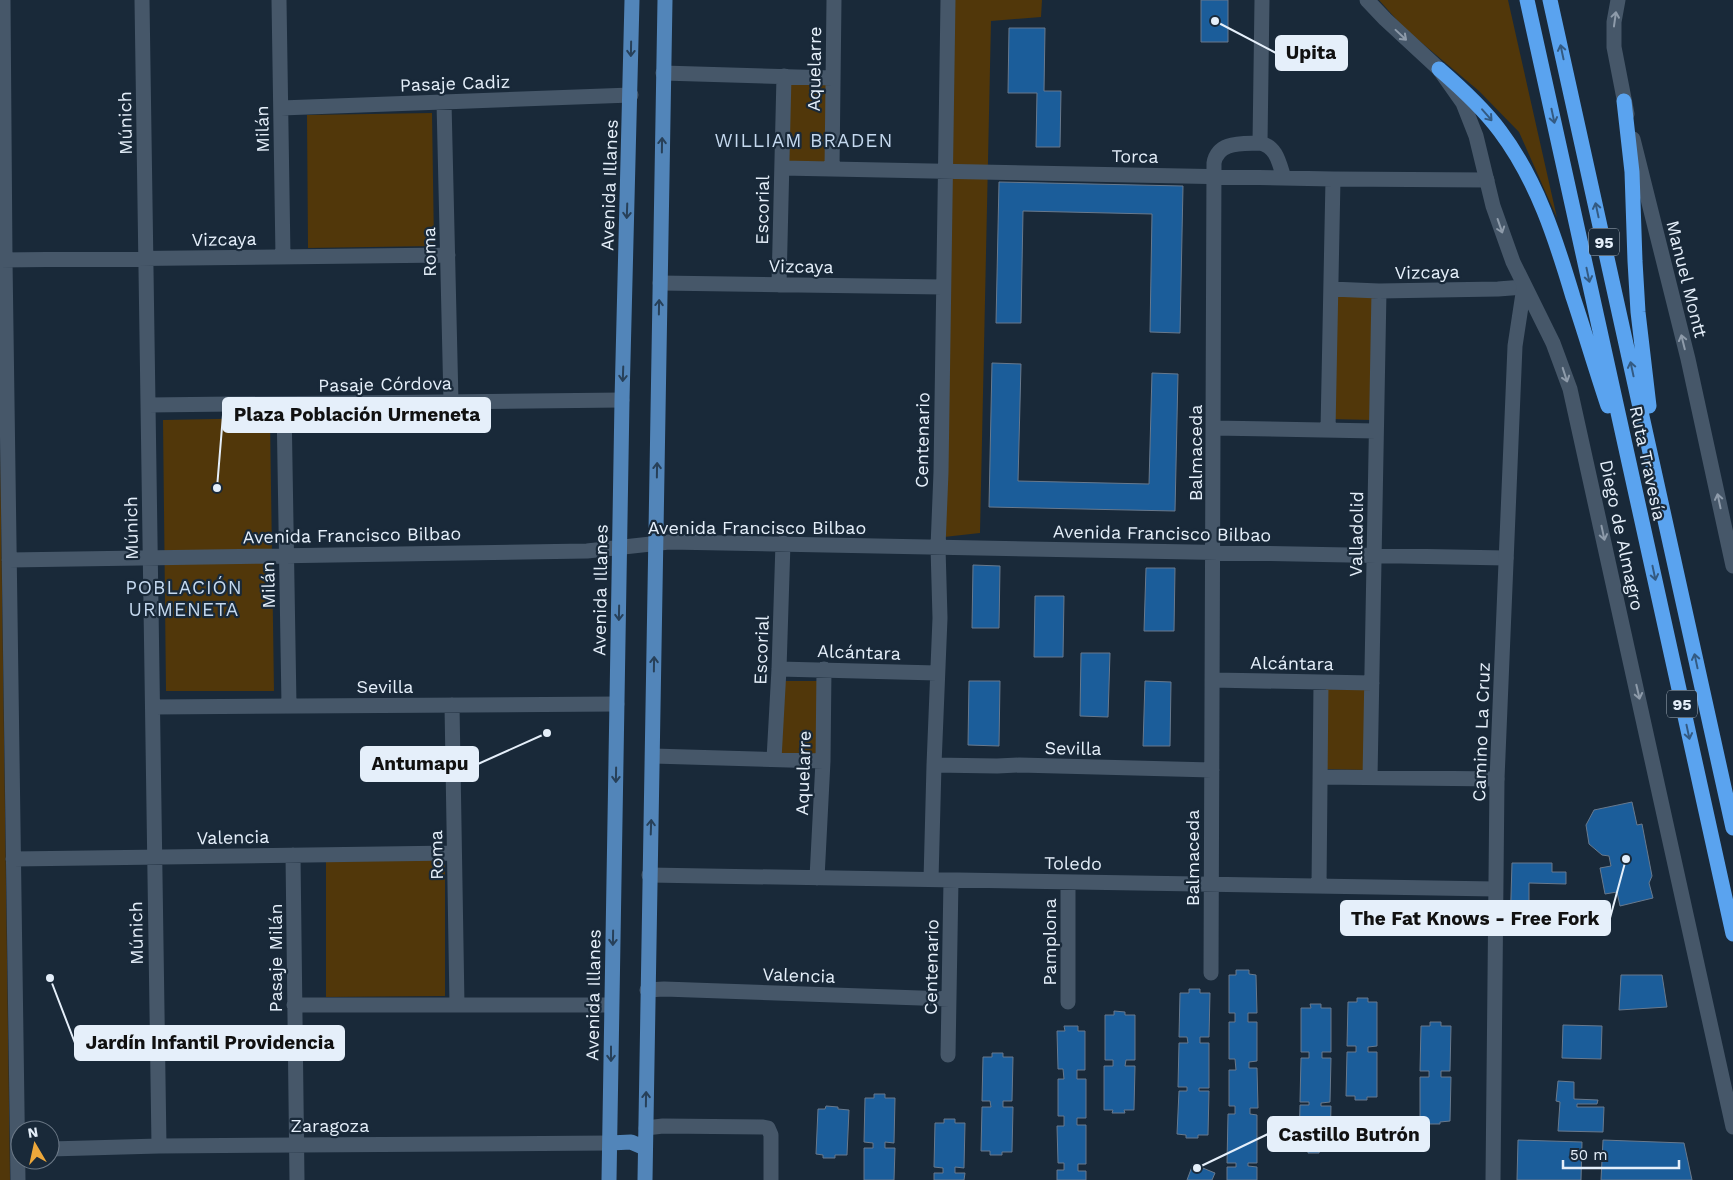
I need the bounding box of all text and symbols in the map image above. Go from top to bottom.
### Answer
one-way arrow [1610,11,1620,27]
street label: Aquelarre [803,26,825,112]
one-way arrow [1395,29,1408,41]
callout: Upita [1276,36,1347,70]
one-way arrow [626,40,636,56]
text: Upita [1286,41,1336,64]
one-way arrow [1557,44,1566,60]
street label: Pasaje Cadiz [399,71,511,95]
street label: Múnich [114,91,136,155]
street label: Milán [251,105,273,153]
one-way arrow [1549,107,1558,123]
one-way arrow [1481,108,1493,121]
street label: Avenida Illanes [596,119,622,251]
district label: WILLIAM BRADEN [715,129,893,152]
one-way arrow [657,137,667,153]
street label: Torca [1111,145,1159,167]
street label: Escorial [751,174,773,245]
one-way arrow [623,203,632,219]
one-way arrow [1592,203,1601,219]
one-way arrow [1496,218,1505,234]
street label: Manuel Montt [1662,218,1712,340]
street label: Roma [418,227,440,277]
street label: Vizcaya [191,228,257,250]
road number: 95 [1589,228,1619,256]
street label: Vizcaya [768,255,834,277]
street label: Vizcaya [1394,261,1460,283]
one-way arrow [1584,266,1593,282]
one-way arrow [655,299,664,315]
one-way arrow [1678,335,1688,351]
one-way arrow [1627,361,1636,377]
one-way arrow [618,365,627,381]
one-way arrow [1561,367,1571,383]
street label: Pasaje Córdova [318,372,452,396]
street label: Centenario [911,392,933,488]
callout: Plaza Población Urmeneta [223,398,490,432]
text: Plaza Población Urmeneta [234,403,480,426]
street label: Ruta Travesía [1626,404,1670,522]
street label: Balmaceda [1185,405,1206,501]
street label: Diego de Almagro [1596,458,1648,612]
one-way arrow [652,462,662,478]
street label: Valladolid [1345,491,1367,577]
one-way arrow [1714,494,1723,510]
street label: Múnich [120,496,142,560]
street label: Avenida Francisco Bilbao [648,517,866,538]
street label: Avenida Francisco Bilbao [1053,521,1271,545]
street label: Avenida Francisco Bilbao [243,523,461,547]
street label: Avenida Illanes [588,524,612,656]
one-way arrow [1599,524,1608,540]
street label: Milán [257,561,279,609]
one-way arrow [1649,564,1659,580]
district label: POBLACIÓN URMENETA [125,576,243,621]
one-way arrow [614,604,624,621]
street label: Escorial [749,614,773,685]
street label: Alcántara [817,640,901,664]
street label: Alcántara [1250,652,1334,674]
one-way arrow [1691,653,1700,669]
one-way arrow [649,657,659,673]
street label: Camino La Cruz [1468,662,1494,802]
street label: Sevilla [356,676,414,697]
one-way arrow [1634,683,1643,699]
road number: 95 [1667,691,1697,718]
one-way arrow [1684,723,1694,739]
street label: Aquelarre [791,730,815,816]
street label: Sevilla [1044,737,1102,759]
callout: Antumapu [361,747,478,781]
text: Antumapu [371,752,469,775]
one-way arrow [611,767,621,783]
street label: Balmaceda [1182,810,1203,906]
one-way arrow [646,819,656,835]
street label: Valencia [196,826,270,848]
street label: Roma [425,830,447,880]
street label: Toledo [1044,852,1102,874]
street label: Pamplona [1039,898,1060,986]
street label: Múnich [125,901,147,965]
callout: The Fat Knows - Free Fork [1341,901,1610,935]
street label: Pasaje Milán [265,903,286,1013]
text: The Fat Knows - Free Fork [1351,907,1599,930]
street label: Centenario [920,919,942,1015]
street label: Avenida Illanes [581,929,605,1061]
one-way arrow [608,930,617,946]
street label: Valencia [762,963,836,987]
callout: Jardín Infantil Providencia [75,1026,344,1060]
text: Jardín Infantil Providencia [86,1031,334,1054]
one-way arrow [606,1046,616,1062]
one-way arrow [641,1091,651,1108]
street label: Zaragoza [291,1115,369,1136]
callout: Castillo Butrón [1268,1117,1429,1151]
north arrow [10,1120,60,1170]
text: N [27,1123,39,1141]
text: Castillo Butrón [1278,1123,1420,1146]
scale bar [1563,1138,1679,1170]
text: 50 m [1570,1146,1607,1164]

